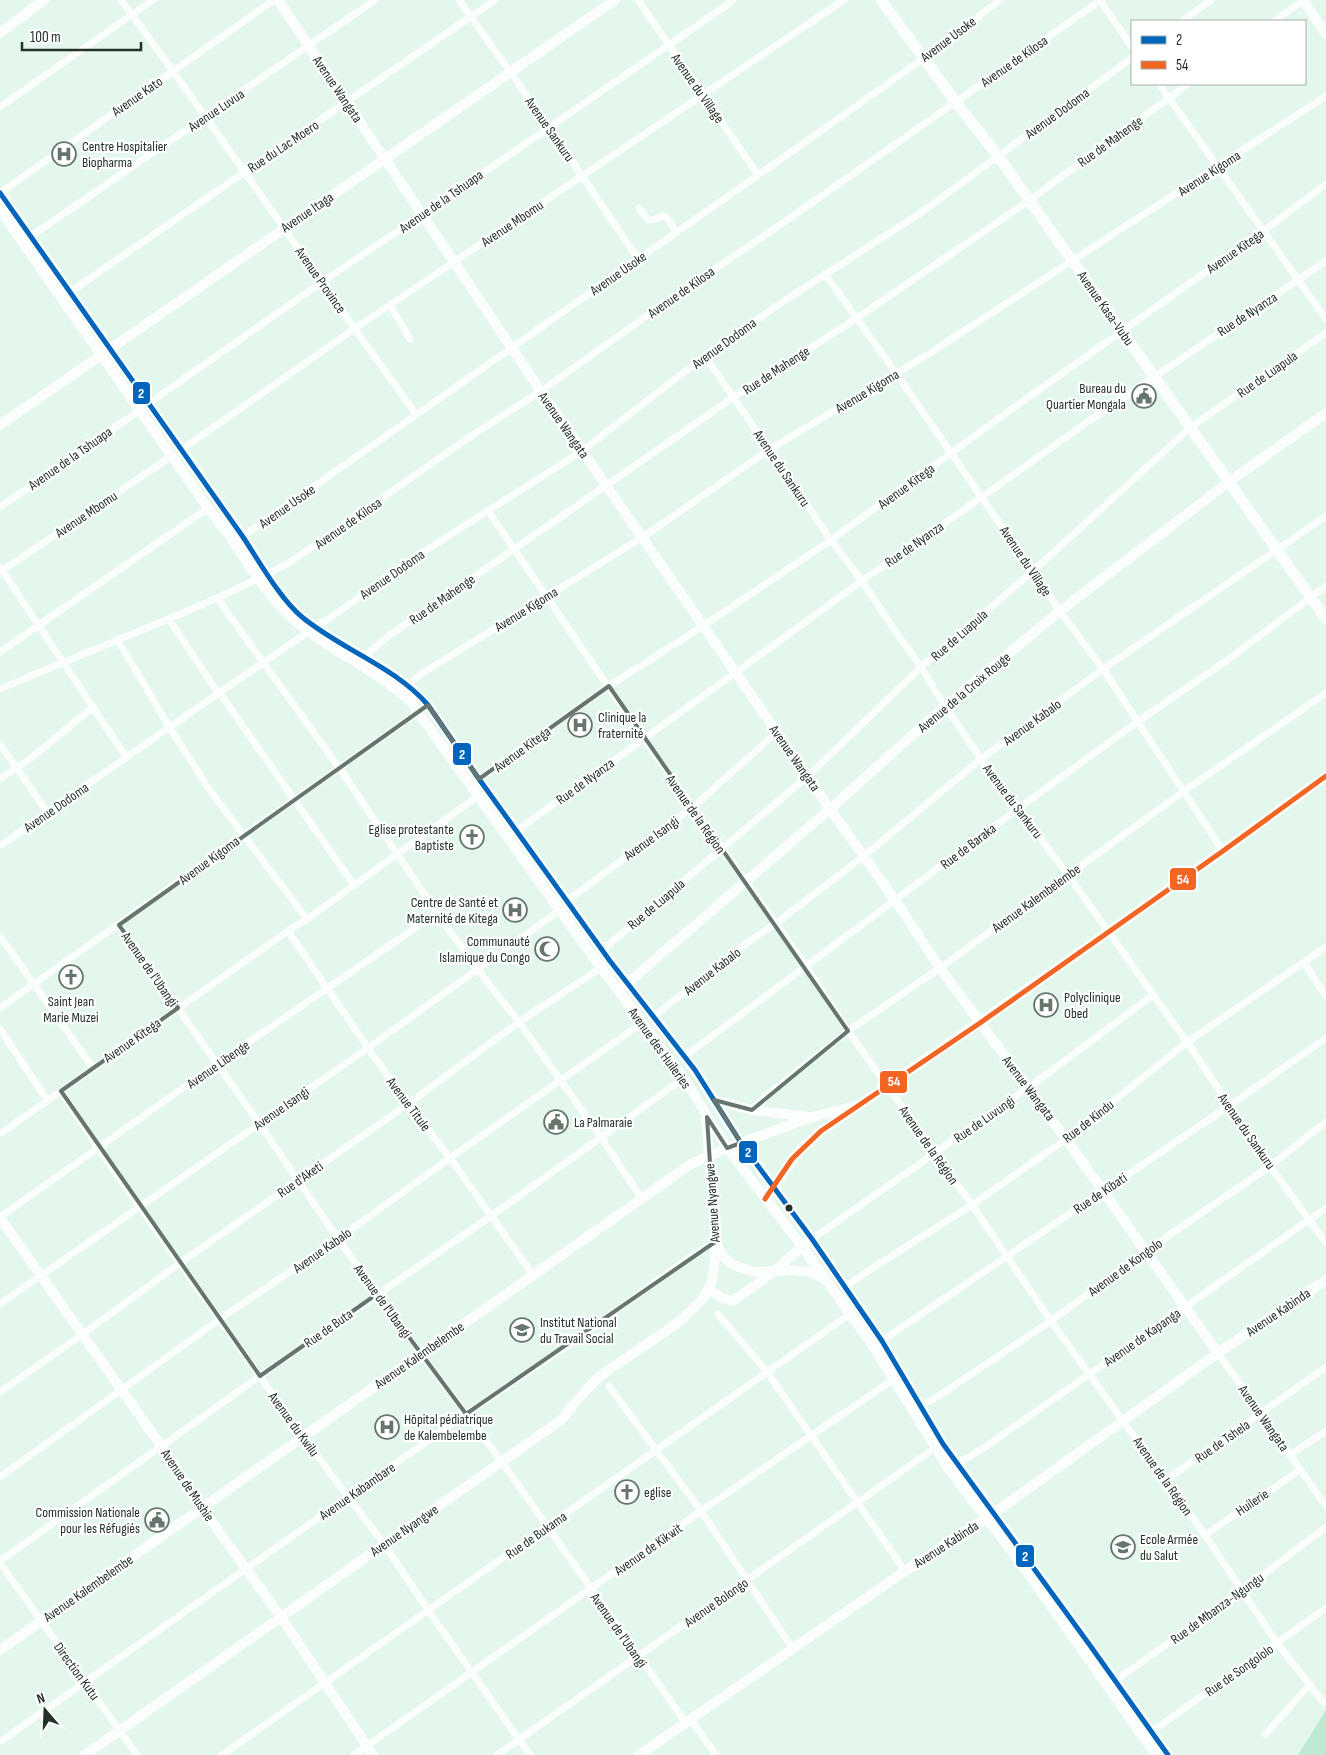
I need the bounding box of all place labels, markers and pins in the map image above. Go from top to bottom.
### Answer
place label: Centre Hospitalier Biopharma [82,138,167,171]
hospital icon: Centre Hospitalier Biopharma [51,141,77,167]
place label: Bureau du Quartier Mongala [1046,380,1126,413]
public building icon: Bureau du Quartier Mongala [1131,383,1157,409]
place label: Clinique la fraternité [598,709,646,742]
hospital icon: Clinique la fraternité [567,712,593,738]
place label: Eglise protestante Baptiste [369,821,454,854]
church icon: Eglise protestante Baptiste [459,824,485,850]
place label: Centre de Santé et Maternité de Kitega [407,894,498,927]
hospital icon: Centre de Santé et Maternité de Kitega [502,897,528,923]
place label: Communauté Islamique du Congo [439,933,530,966]
mosque icon: Communauté Islamique du Congo [534,936,560,962]
church icon: Saint Jean Marie Muzei [58,964,84,990]
place label: Polyclinique Obed [1064,989,1121,1022]
hospital icon: Polyclinique Obed [1033,992,1059,1018]
place label: Saint Jean Marie Muzei [43,993,99,1026]
public building icon: La Palmaraie [543,1109,569,1135]
place label: La Palmaraie [574,1114,632,1131]
unlabelled marker [784,1203,794,1213]
place label: Institut National du Travail Social [540,1314,617,1347]
school or university icon: Institut National du Travail Social [509,1317,535,1343]
place label: Hôpital pédiatrique de Kalembelembe [404,1411,493,1444]
hospital icon: Hôpital pédiatrique de Kalembelembe [374,1414,400,1440]
church icon: eglise [614,1479,640,1505]
place label: eglise [644,1484,671,1501]
place label: Commission Nationale pour les Réfugiés [36,1504,140,1537]
public building icon: Commission Nationale pour les Réfugiés [144,1507,170,1533]
place label: Ecole Armée du Salut [1140,1531,1198,1564]
school or university icon: Ecole Armée du Salut [1110,1534,1136,1560]

